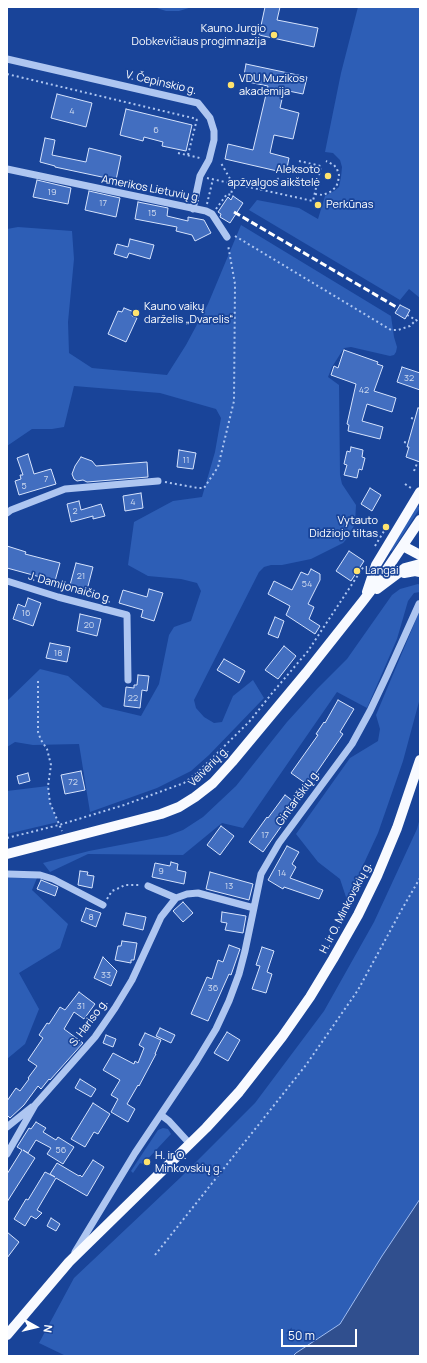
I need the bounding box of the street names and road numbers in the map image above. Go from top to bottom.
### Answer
street label: V. Čepinskio g. [124,68,198,98]
street label: Amerikos Lietuvių g. [100,173,202,205]
street label: J. Damijonaičio g. [27,570,113,606]
street label: Veiverių g. [186,744,232,790]
street label: Gintariškių g. [273,768,323,828]
street label: H. ir O. Minkovskių g. [317,860,375,956]
street label: S. Hariso g. [67,997,111,1049]

